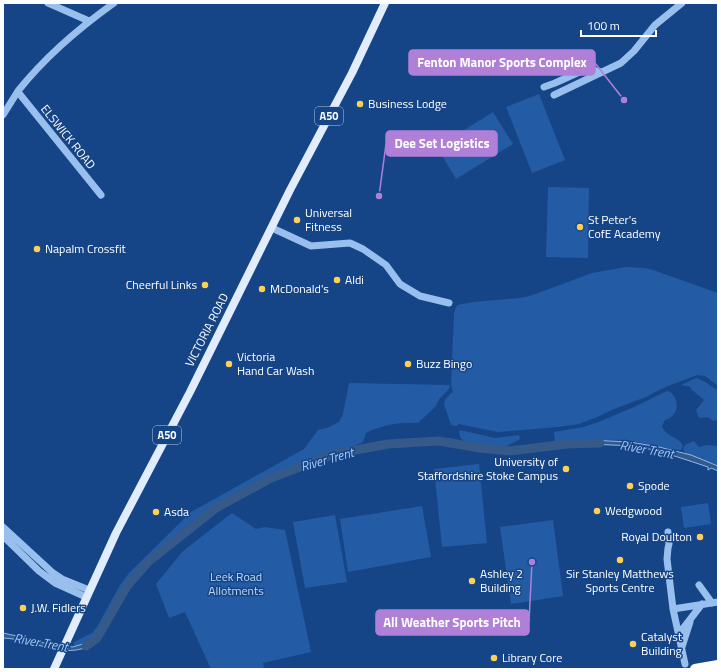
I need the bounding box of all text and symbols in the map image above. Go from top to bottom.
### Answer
scale bar [581,12,656,38]
text: 100 m [587,16,620,35]
callout: Fenton Manor Sports Complex [409,50,595,75]
text: Fenton Manor Sports Complex [417,52,587,72]
place label: Business Lodge [368,94,447,113]
marker: Business Lodge [355,99,365,109]
street label: ELSWICK ROAD [36,100,101,173]
road number: A50 [315,107,343,125]
callout: Dee Set Logistics [386,131,497,156]
text: Dee Set Logistics [394,133,490,153]
place label: Universal Fitness [305,203,352,236]
place label: St Peter's CofE Academy [588,210,661,243]
marker: Universal Fitness [292,215,302,225]
marker: St Peter's CofE Academy [575,222,585,232]
place label: Napalm Crossfit [45,239,127,258]
marker: Napalm Crossfit [32,244,42,254]
place label: Aldi [345,270,364,289]
place label: Cheerful Links [126,275,197,294]
marker: Aldi [332,275,342,285]
place label: McDonald's [270,279,329,298]
marker: Cheerful Links [200,280,210,290]
marker: McDonald's [257,284,267,294]
street label: VICTORIA ROAD [180,289,233,370]
place label: Victoria Hand Car Wash [237,347,314,380]
place label: Buzz Bingo [416,354,472,373]
marker: Victoria Hand Car Wash [224,359,234,369]
marker: Buzz Bingo [403,359,413,369]
road number: A50 [153,426,181,444]
water label: River Trent [618,434,677,464]
water label: River Trent [298,441,358,476]
place label: University of Staffordshire Stoke Campus [417,452,558,485]
marker: University of Staffordshire Stoke Campus [561,464,571,474]
place label: Spode [638,476,670,495]
marker: Spode [625,481,635,491]
place label: Wedgwood [605,501,662,520]
place label: Asda [164,502,189,521]
marker: Wedgwood [592,506,602,516]
marker: Asda [151,507,161,517]
place label: Royal Doulton [621,527,692,546]
marker: Royal Doulton [695,532,705,542]
marker: Sir Stanley Matthews Sports Centre [615,555,625,565]
place label: Ashley 2 Building [480,564,523,597]
place label: Sir Stanley Matthews Sports Centre [566,564,674,597]
park label: Leek Road Allotments [208,567,264,600]
marker: Ashley 2 Building [467,576,477,586]
place label: J.W. Fidlers [31,598,86,617]
marker: J.W. Fidlers [18,603,28,613]
callout: All Weather Sports Pitch [376,610,529,635]
text: All Weather Sports Pitch [383,612,521,632]
water label: River Trent [12,627,71,657]
place label: Catalyst Building [641,627,683,660]
marker: Catalyst Building [628,639,638,649]
place label: Library Core [502,648,562,667]
marker: Library Core [489,653,499,663]

